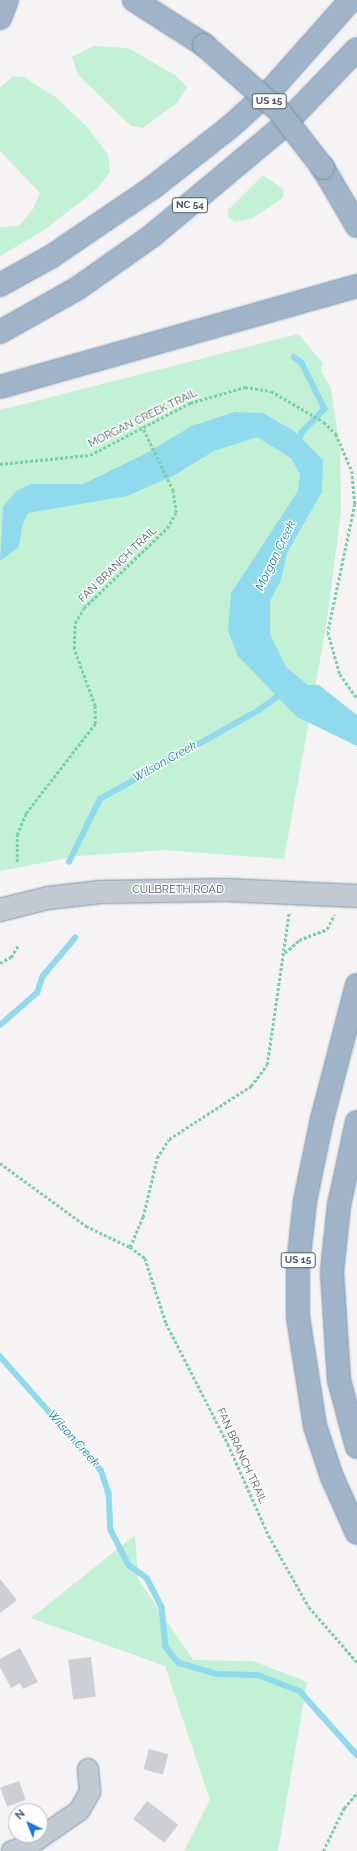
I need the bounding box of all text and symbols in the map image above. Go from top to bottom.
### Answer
road number: US 15 [251,93,287,109]
road number: NC 54 [171,197,209,213]
street label: MORGAN CREEK TRAIL [86,387,200,451]
water label: Morgan Creek [253,519,299,593]
street label: FAN BRANCH TRAIL [76,524,160,606]
water label: Wilson Creek [130,739,200,785]
street label: CULBRETH ROAD [132,883,224,897]
road number: US 15 [280,1252,316,1268]
street label: FAN BRANCH TRAIL [213,1406,269,1506]
water label: Wilson Creek [44,1408,102,1470]
north arrow [8,1803,48,1843]
text: N [13,1807,28,1822]

